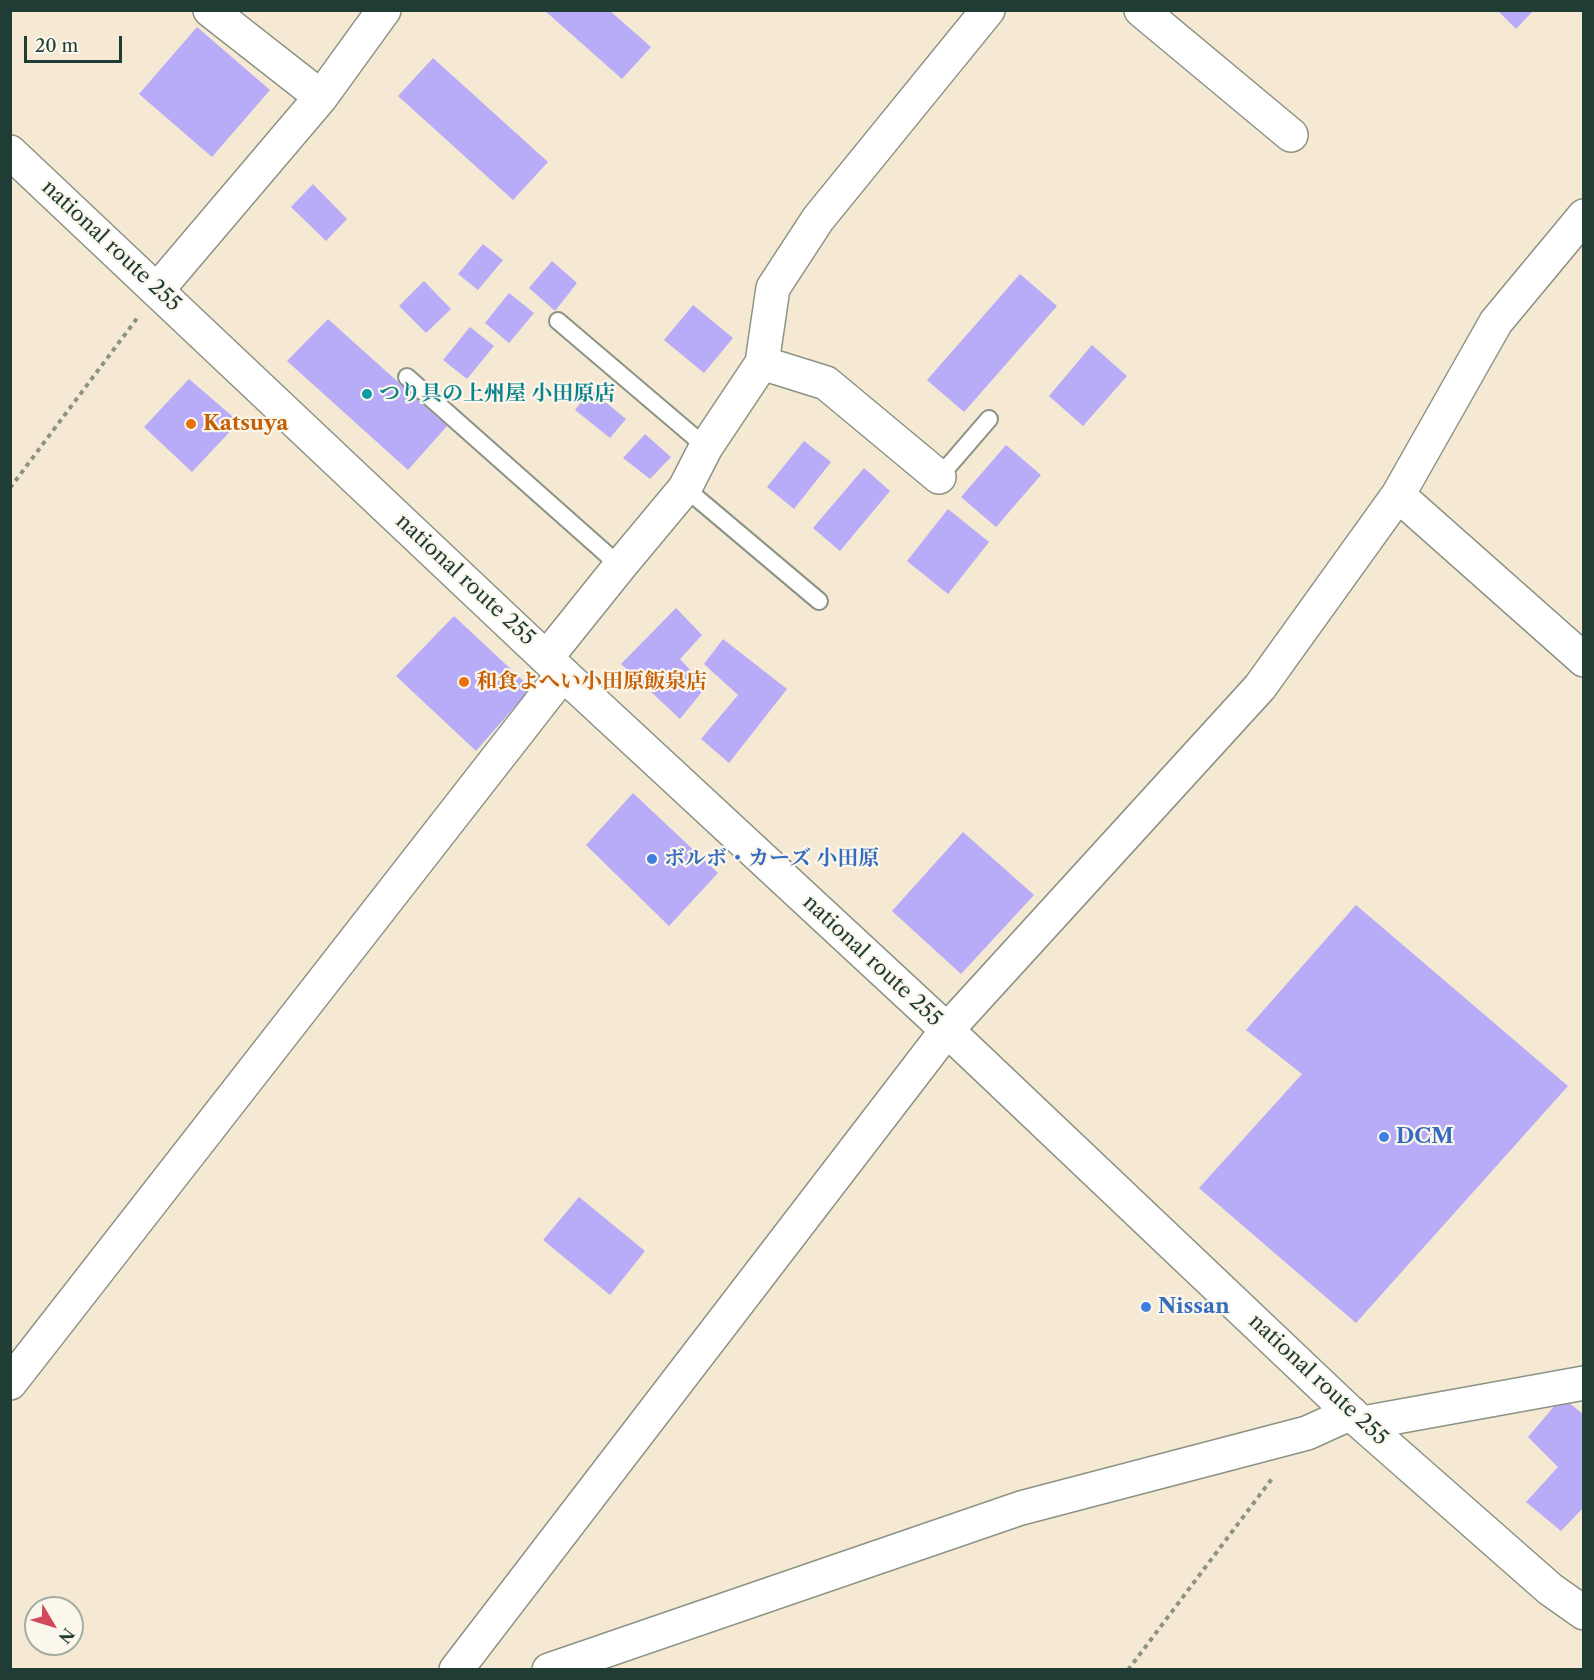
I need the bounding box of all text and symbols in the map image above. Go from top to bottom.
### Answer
scale bar [27,24,124,62]
text: 20 m [35,35,78,57]
street label: national route 255 [36,175,186,317]
place label: つり具の上州屋 小田原店 [379,381,615,407]
marker: つり具の上州屋 小田原店 [360,387,374,401]
place label: Katsuya [203,411,289,437]
marker: Katsuya [184,417,198,431]
street label: national route 255 [390,509,540,651]
place label: 和食よへい小田原飯泉店 [476,669,707,695]
marker: 和食よへい小田原飯泉店 [457,675,471,689]
place label: ボルボ・カーズ 小田原 [664,846,879,872]
marker: ボルボ・カーズ 小田原 [645,852,659,866]
street label: national route 255 [797,890,947,1032]
place label: DCM [1396,1124,1453,1150]
marker: DCM [1377,1130,1391,1144]
place label: Nissan [1158,1294,1230,1320]
marker: Nissan [1139,1300,1153,1314]
street label: national route 255 [1243,1309,1393,1451]
north arrow [24,1596,84,1656]
text: N [54,1624,79,1647]

